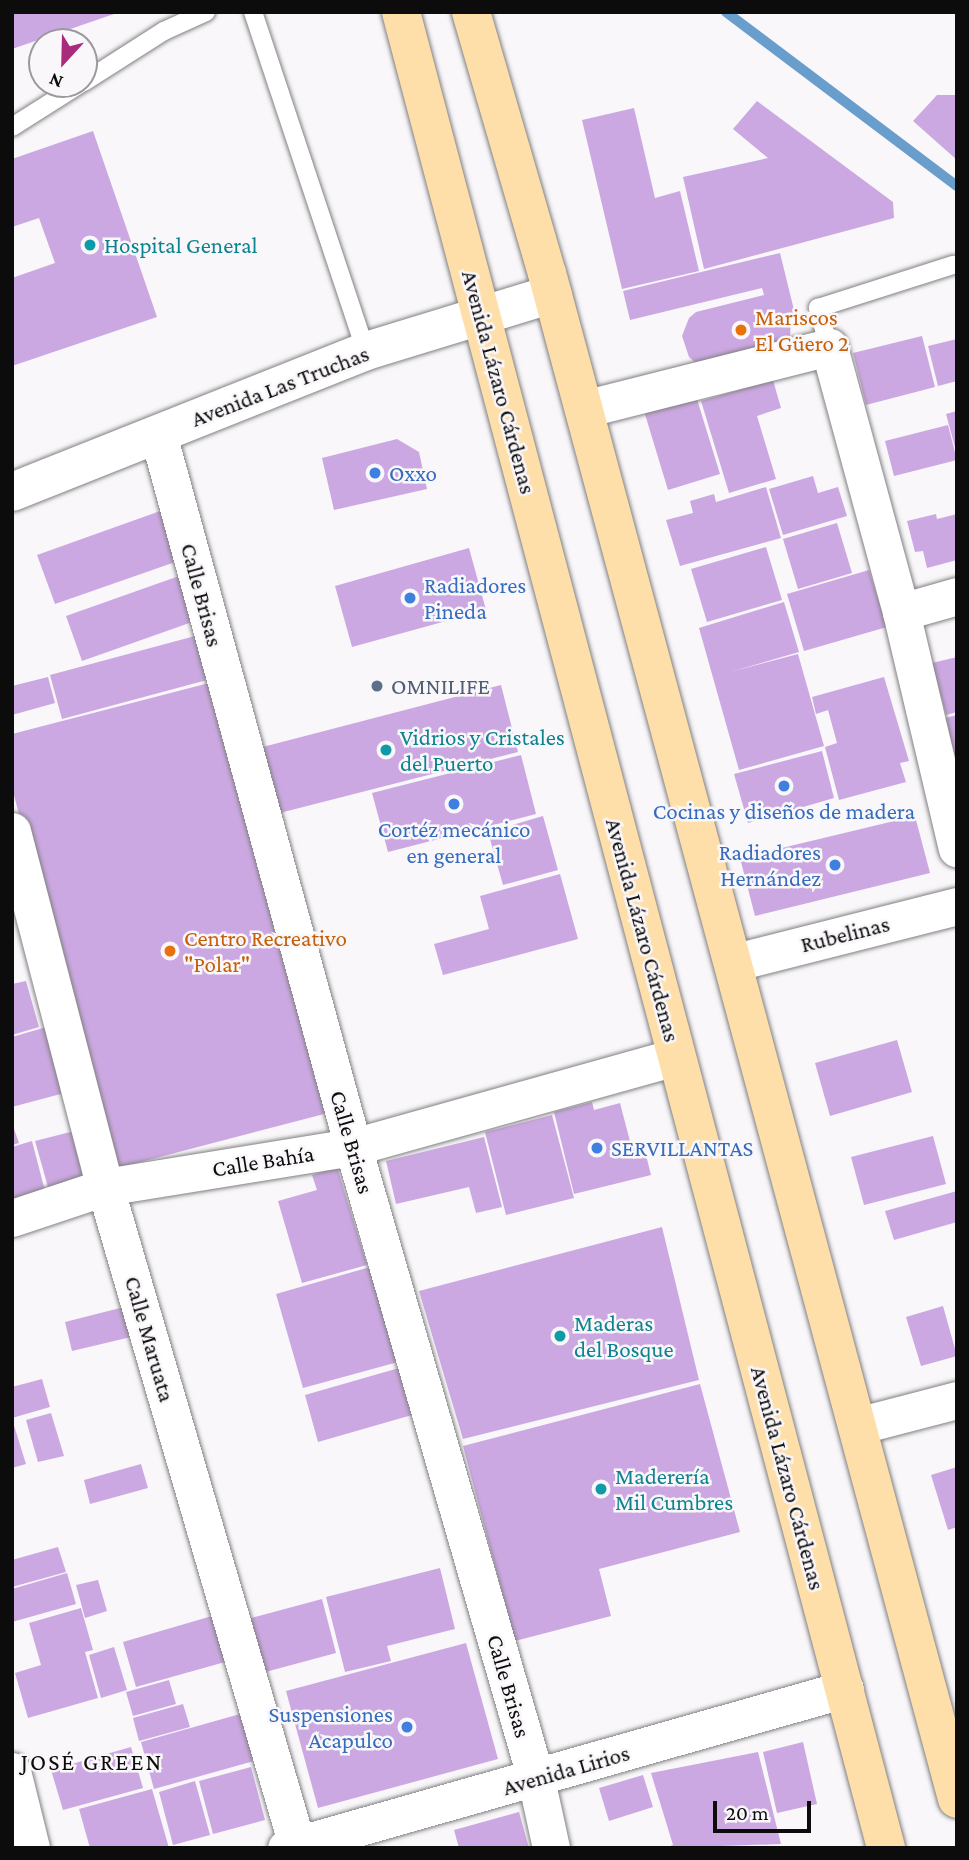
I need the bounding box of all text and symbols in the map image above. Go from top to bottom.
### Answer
north arrow [28,28,98,98]
text: N [46,69,66,93]
place label: Hospital General [104,231,258,259]
marker: Hospital General [82,237,98,253]
street label: Avenida Lázaro Cárdenas [456,267,542,497]
place label: Mariscos El Güero 2 [755,303,849,357]
marker: Mariscos El Güero 2 [733,322,749,338]
street label: Avenida Las Truchas [187,339,373,433]
place label: Oxxo [389,459,437,487]
marker: Oxxo [367,465,383,481]
street label: Calle Brisas [175,540,229,650]
place label: Radiadores Pineda [424,571,526,625]
marker: Radiadores Pineda [402,590,418,606]
place label: OMNILIFE [391,672,490,700]
marker: OMNILIFE [369,678,385,694]
place label: Vidrios y Cristales del Puerto [400,723,565,777]
marker: Vidrios y Cristales del Puerto [378,742,394,758]
marker: Cocinas y diseños de madera [776,778,792,794]
marker: Cortéz mecánico en general [446,796,462,812]
place label: Cocinas y diseños de madera [653,797,915,825]
place label: Cortéz mecánico en general [378,815,530,869]
street label: Avenida Lázaro Cárdenas [600,815,686,1045]
place label: Radiadores Hernández [719,838,821,892]
marker: Radiadores Hernández [827,857,843,873]
street label: Rubelinas [798,910,892,958]
place label: Centro Recreativo "Polar" [184,924,347,978]
marker: Centro Recreativo "Polar" [162,943,178,959]
street label: Calle Brisas [324,1087,380,1197]
place label: SERVILLANTAS [611,1134,753,1162]
street label: Calle Bahía [210,1139,316,1183]
marker: SERVILLANTAS [589,1140,605,1156]
street label: Calle Maruata [119,1273,181,1405]
place label: Maderas del Bosque [574,1309,674,1363]
marker: Maderas del Bosque [552,1328,568,1344]
street label: Avenida Lázaro Cárdenas [745,1363,831,1593]
place label: Maderería Mil Cumbres [615,1462,733,1516]
marker: Maderería Mil Cumbres [593,1481,609,1497]
street label: Calle Brisas [481,1631,537,1741]
place label: Suspensiones Acapulco [269,1700,393,1754]
marker: Suspensiones Acapulco [399,1719,415,1735]
street label: Avenida Lirios [499,1739,633,1801]
district label: JOSÉ GREEN [22,1748,162,1776]
scale bar [717,1786,815,1830]
text: 20 m [726,1801,769,1825]

